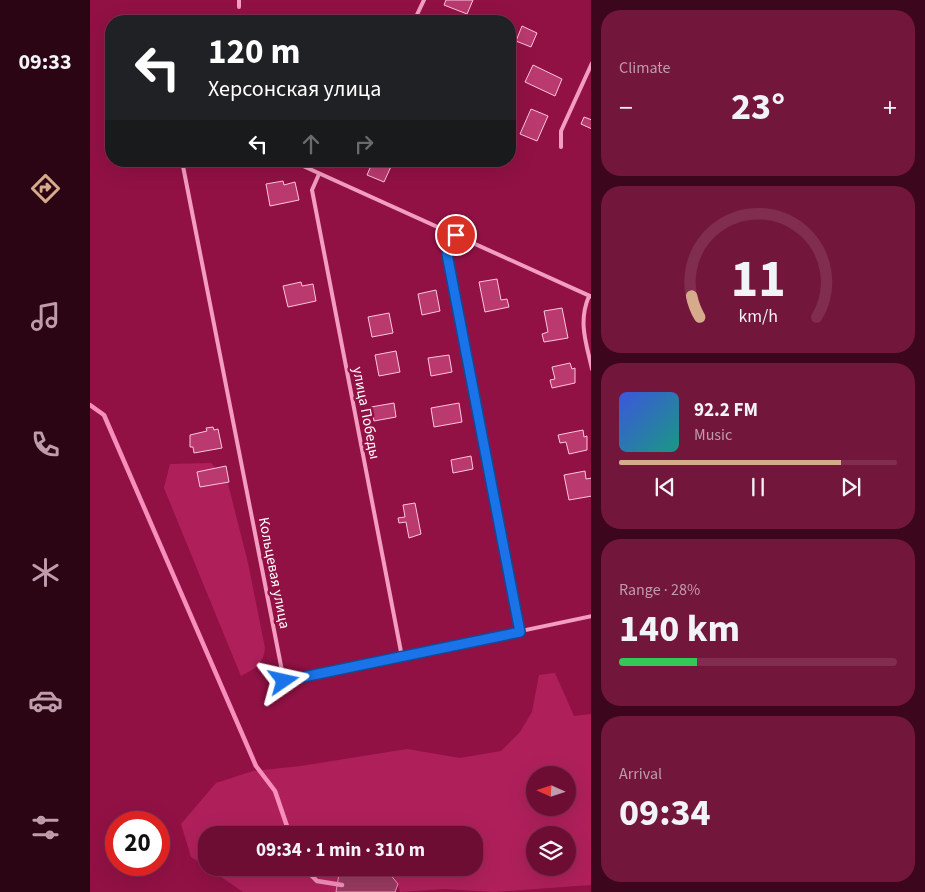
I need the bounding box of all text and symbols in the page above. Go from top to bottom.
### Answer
text: 120 m [208,27,300,77]
icon: left [125,35,190,100]
text: 09:33 [18,46,72,78]
text: Climate [619,57,670,79]
text: Херсонская улица [208,73,381,105]
text: 23° [731,80,785,134]
text: − [619,88,633,128]
text: + [883,88,897,128]
icon: left [244,130,272,158]
icon: ahead [297,130,325,158]
icon: right [350,130,378,158]
icon: directions [28,171,63,206]
pin [435,214,477,256]
icon: arrive [442,221,470,249]
text: 11 [731,243,785,317]
icon: music [28,299,63,334]
text: km/h [738,304,778,329]
street label: улица Победы [347,365,385,461]
text: 92.2 FM [694,397,758,424]
text: Music [694,424,732,446]
icon: phone [28,427,63,462]
icon: previous [651,473,679,501]
icon: pause [744,473,772,501]
icon: next [837,473,865,501]
street label: Кольцевая улица [253,515,295,631]
icon: climate [28,555,63,590]
text: Range · 28% [619,579,700,601]
text: 140 km [619,602,740,656]
position arrow [257,654,309,706]
icon: car [28,683,63,718]
text: Arrival [619,763,662,785]
north arrow [526,766,576,816]
map controls [526,766,576,876]
text: 09:34 [619,786,711,840]
icon: filters [28,810,63,845]
speed limit sign: 20 [105,811,170,876]
button: layers [526,826,576,876]
text: 09:34 · 1 min · 310 m [256,837,425,864]

